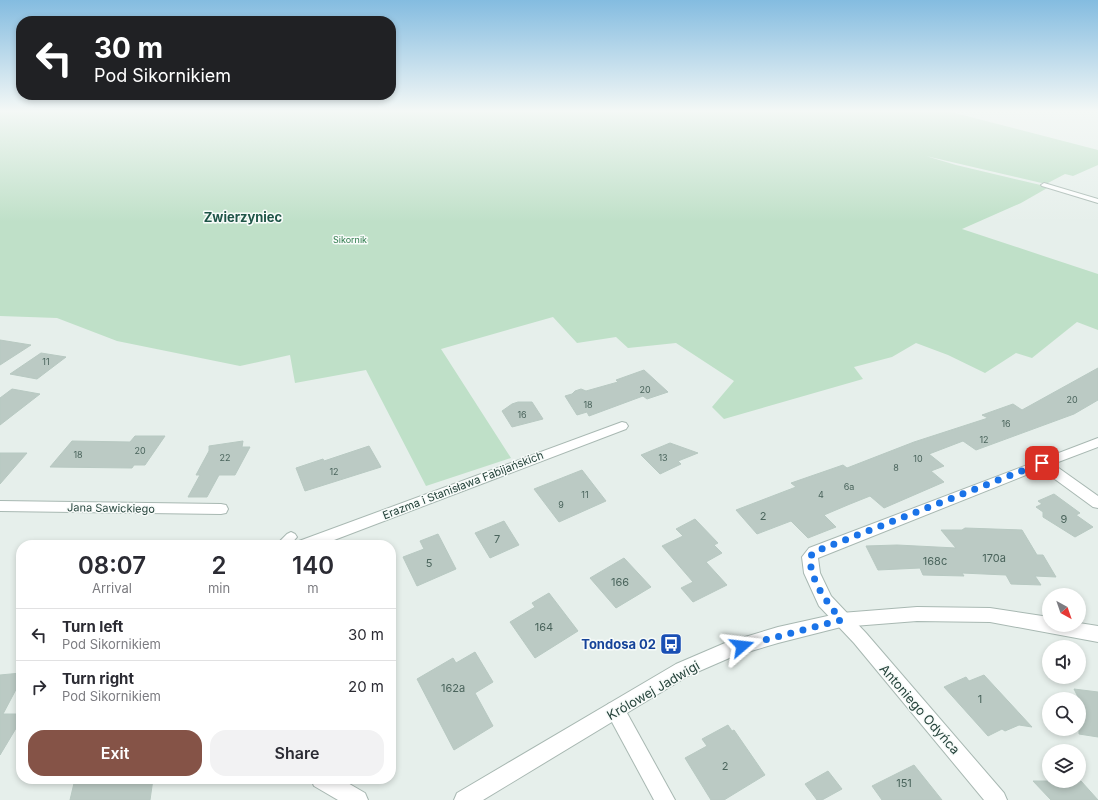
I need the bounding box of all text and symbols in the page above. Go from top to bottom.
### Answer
text: 30 m [94,31,163,65]
icon: left [28,32,80,84]
text: Pod Sikornikiem [94,65,231,86]
district label: Zwierzyniec [204,209,283,225]
park label: Sikornik [333,234,367,245]
house number: 11 [42,356,50,367]
house number: 20 [639,384,651,395]
house number: 20 [1066,394,1078,405]
house number: 18 [583,399,593,410]
house number: 16 [517,409,527,420]
house number: 16 [1001,418,1011,429]
house number: 12 [979,434,989,445]
house number: 20 [134,445,146,456]
pin [1025,446,1059,480]
street label: Erazma i Stanisława Fabijańskich [381,448,545,522]
house number: 18 [73,449,83,460]
house number: 22 [220,452,230,463]
house number: 13 [658,452,668,463]
icon: arrive [1031,452,1053,474]
house number: 10 [913,453,923,464]
house number: 8 [893,462,899,473]
house number: 12 [329,466,339,477]
house number: 6a [844,481,854,492]
house number: 11 [581,489,589,500]
house number: 4 [818,489,824,500]
house number: 9 [558,499,564,510]
street label: Jana Sawickiego [67,500,155,516]
house number: 2 [760,509,766,523]
house number: 9 [1061,512,1068,526]
house number: 7 [494,532,500,546]
text: 08:07 [78,551,146,580]
text: 2 [212,551,227,580]
text: 140 [292,551,334,580]
house number: 170a [982,551,1006,565]
house number: 168c [923,554,947,568]
house number: 5 [426,556,433,570]
house number: 166 [611,575,629,589]
text: Arrival [92,580,132,596]
text: min [208,580,230,596]
text: m [307,580,319,596]
north arrow [1042,588,1086,632]
map controls [1042,588,1086,788]
text: Turn left [62,617,123,636]
house number: 164 [535,620,553,634]
icon: left [28,624,50,646]
text: 30 m [348,625,384,644]
position arrow [721,625,763,667]
bus stop icon: Tondosa 02 [658,631,684,657]
text: Pod Sikornikiem [62,636,161,652]
place label: Tondosa 02 [581,636,656,652]
button: sound [1042,640,1086,684]
street label: Królowej Jadwigi [604,657,702,723]
street label: Antoniego Odyńca [876,661,964,757]
text: Turn right [62,669,134,688]
icon: right [28,676,50,698]
text: 20 m [348,677,384,696]
house number: 162a [441,681,465,695]
text: Pod Sikornikiem [62,688,161,704]
house number: 1 [978,692,982,706]
button: search [1042,692,1086,736]
button: Exit [28,730,202,776]
button: Share [210,730,384,776]
button: layers [1042,744,1086,788]
house number: 2 [722,759,728,773]
house number: 151 [896,776,912,790]

